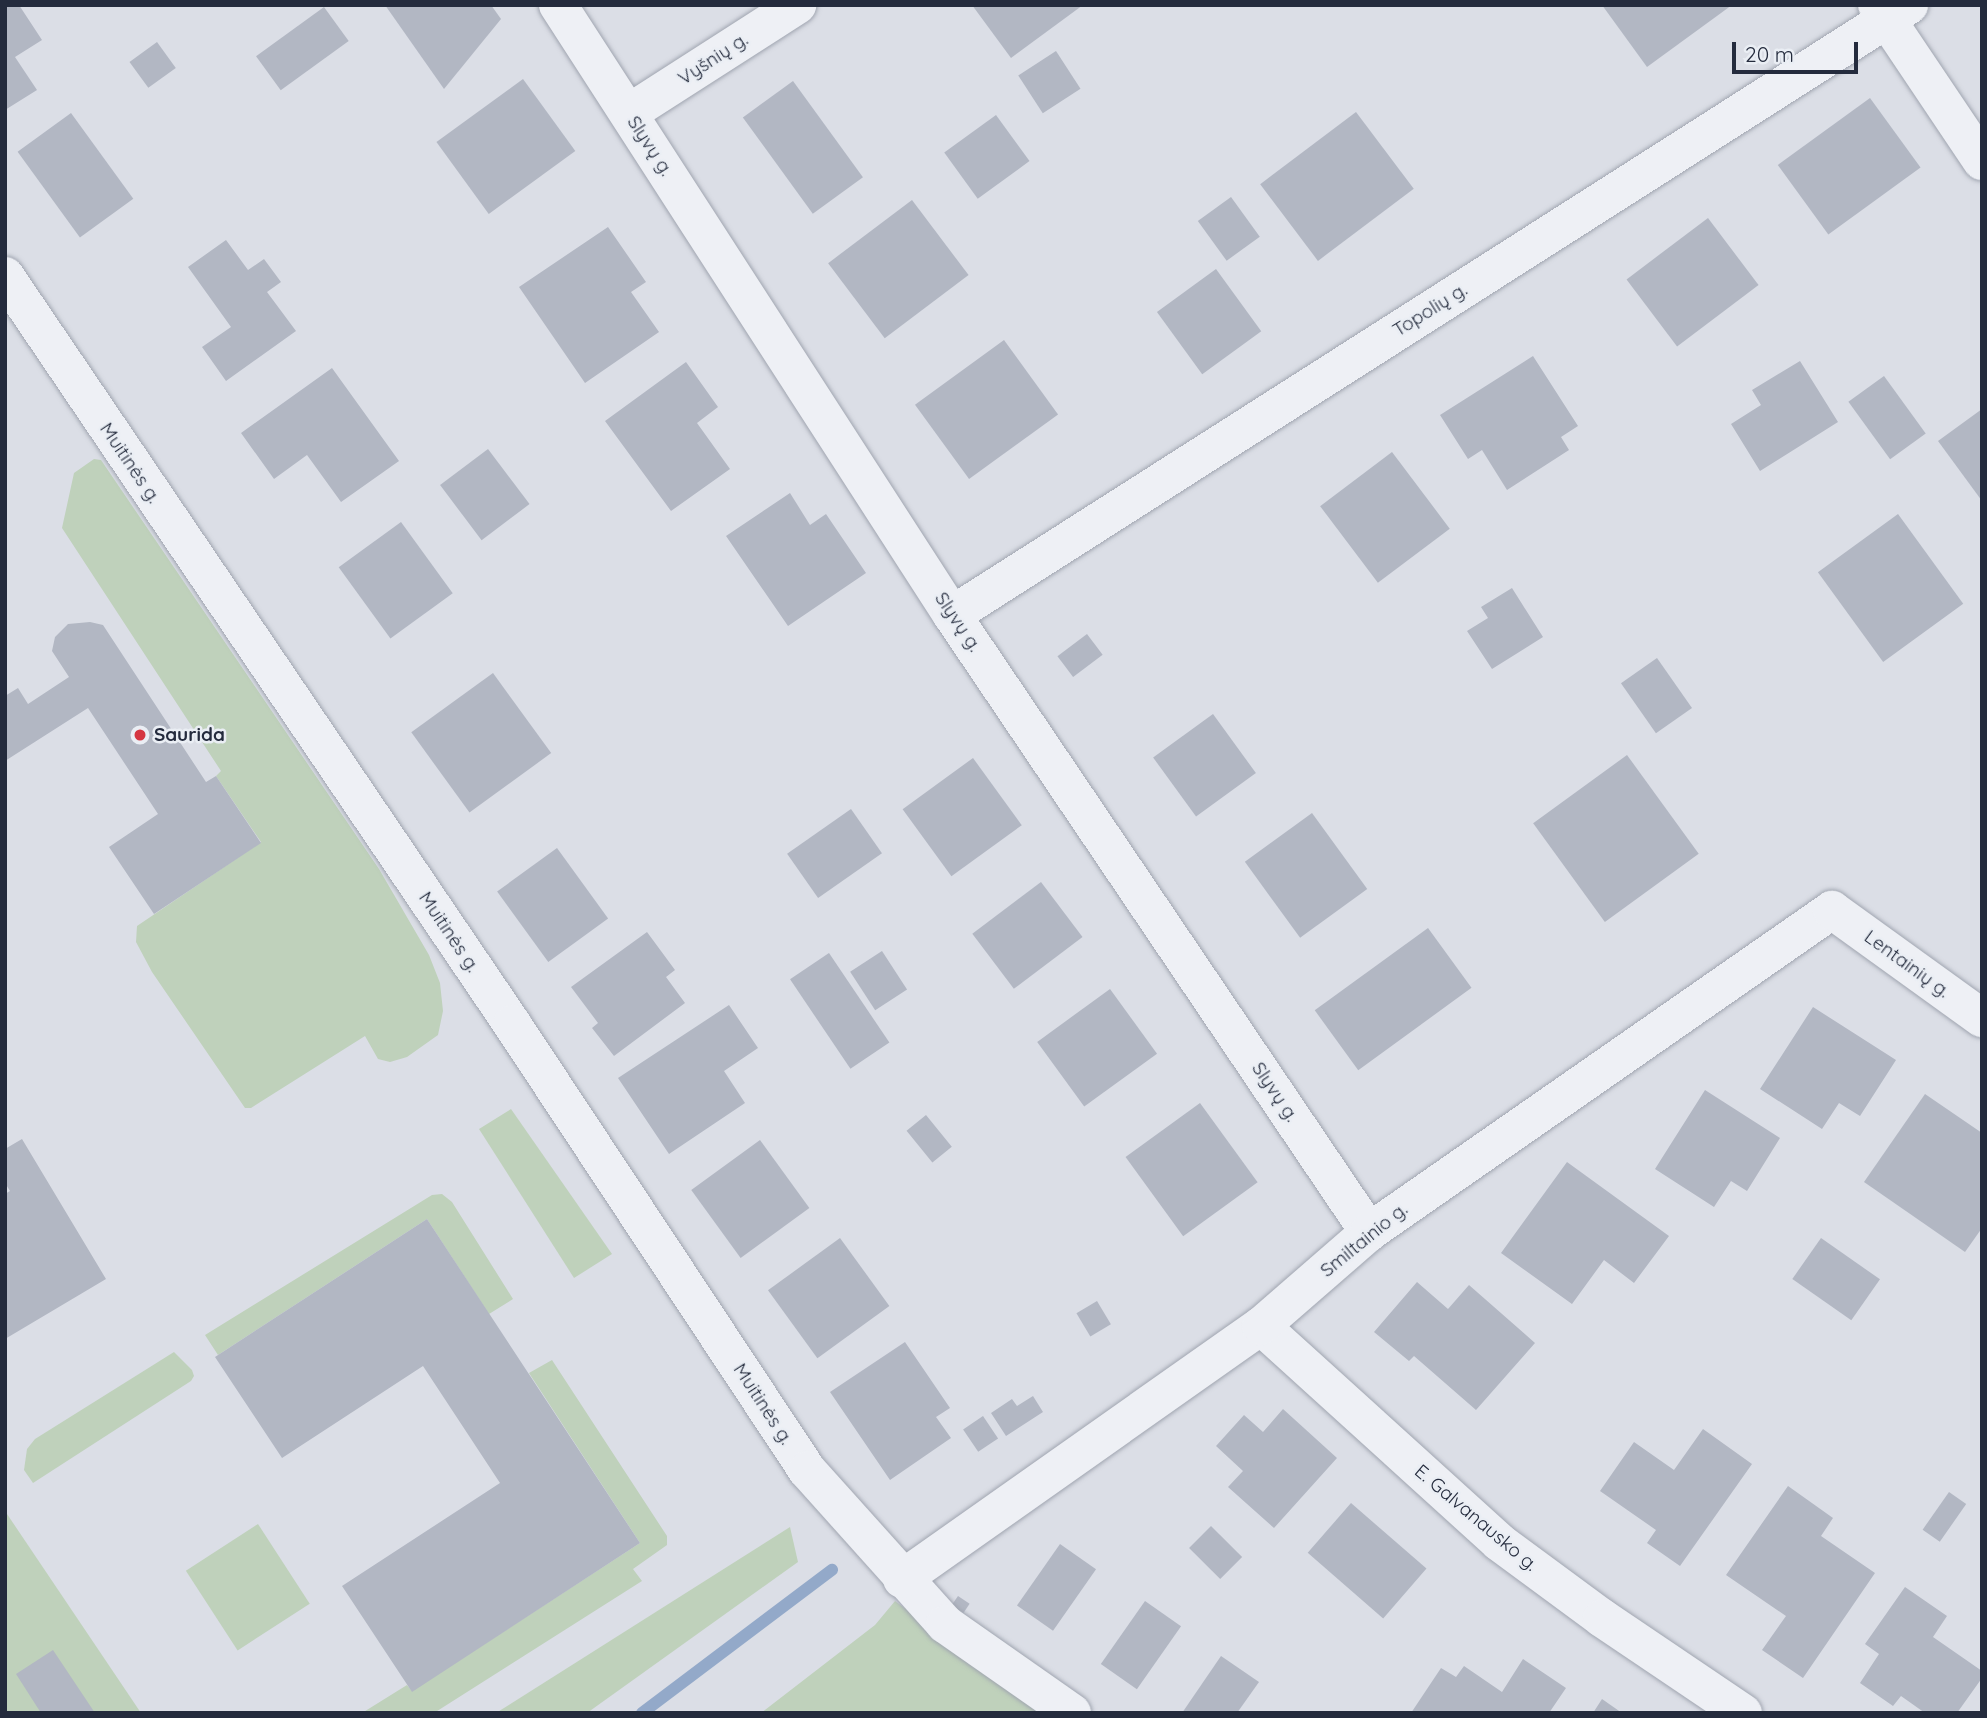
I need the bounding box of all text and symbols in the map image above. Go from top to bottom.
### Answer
street label: Vyšnių g. [674,28,752,90]
scale bar [1735,28,1861,72]
text: 20 m [1745,41,1794,67]
street label: Slyvų g. [622,112,678,180]
street label: Topolių g. [1389,278,1471,342]
street label: Muitinės g. [95,418,165,508]
street label: Slyvų g. [930,588,986,656]
place label: Saurida [154,724,225,746]
marker: Saurida [132,727,148,743]
street label: Muitinės g. [414,887,484,977]
street label: Lentainių g. [1860,925,1954,1003]
street label: Slyvų g. [1247,1058,1303,1126]
street label: Smiltainio g. [1316,1198,1412,1282]
street label: Muitinės g. [728,1359,798,1449]
street label: E. Galvanausko g. [1410,1460,1542,1576]

